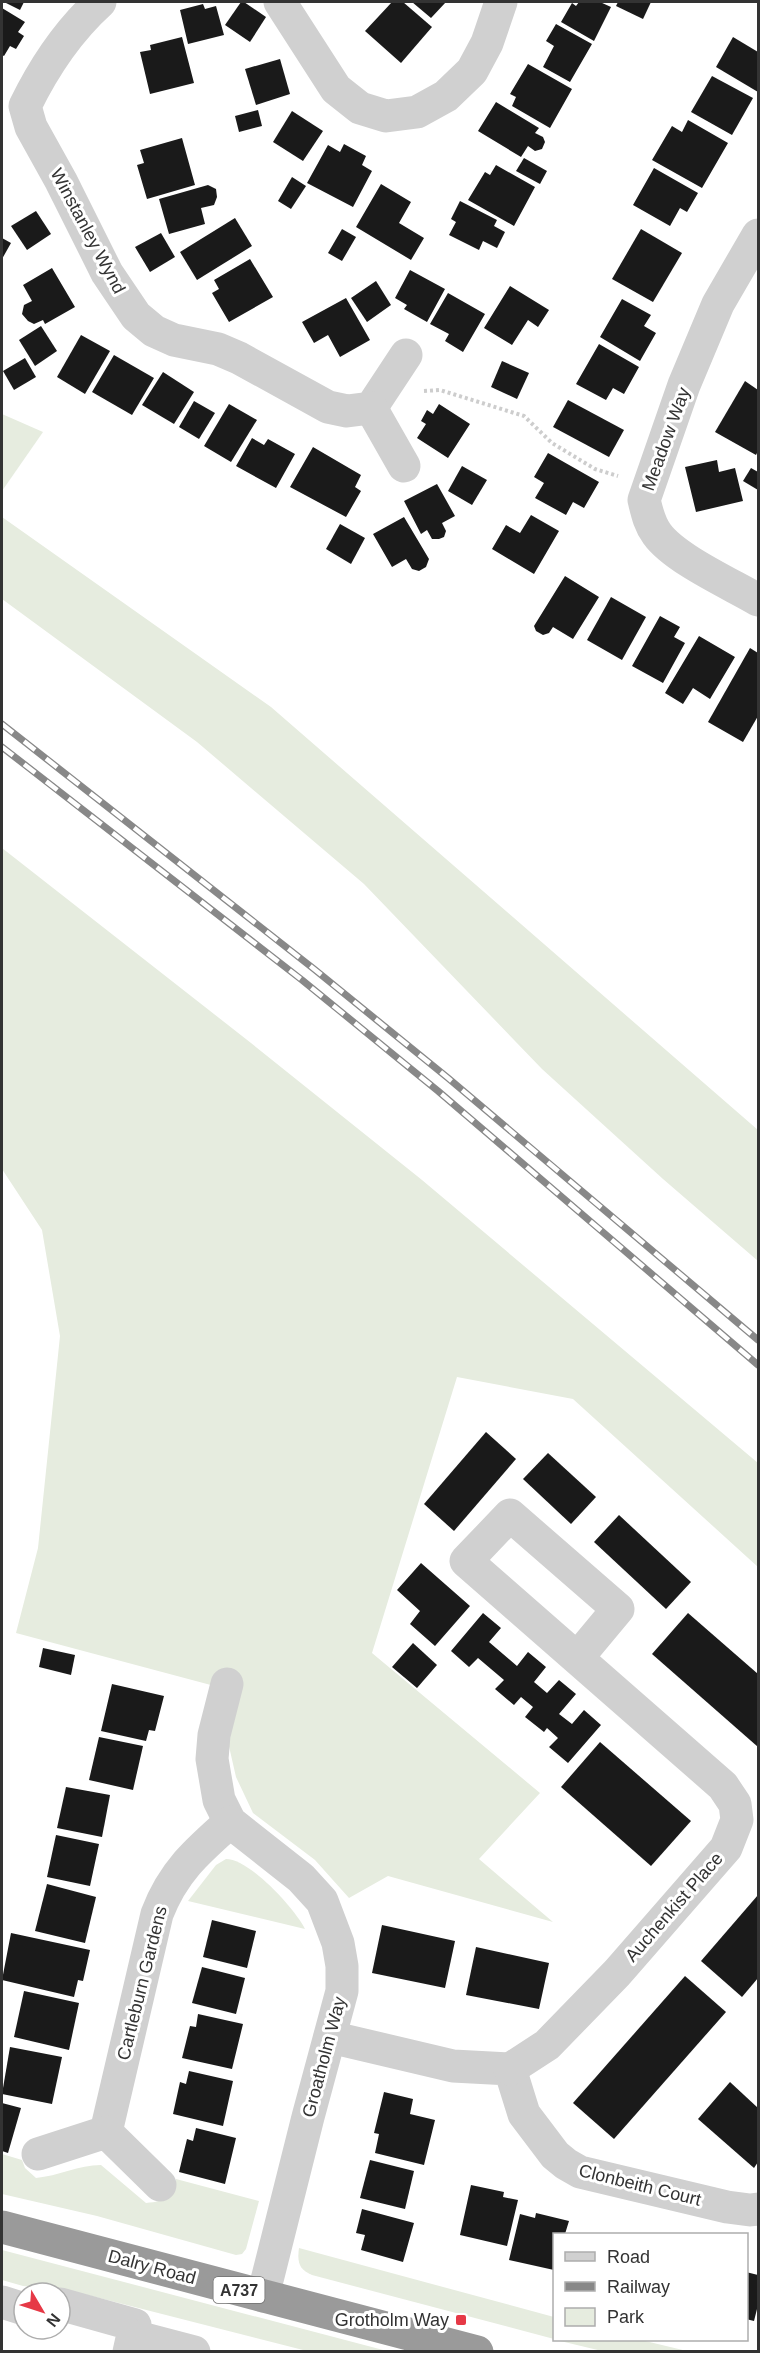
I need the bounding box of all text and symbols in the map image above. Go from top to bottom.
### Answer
street label: Winstanley Wynd [47,165,129,297]
street label: Meadow Way [638,385,694,493]
street label: Auchenkist Place [621,1848,727,1966]
street label: Cartleburn Gardens [113,1904,171,2062]
street label: Groatholm Way [298,1994,350,2120]
street label: Clonbeith Court [577,2160,703,2210]
legend [553,2233,748,2341]
street label: Dalry Road [106,2246,198,2288]
text: Road [607,2247,650,2267]
road number: A737 [214,2277,264,2303]
text: Railway [607,2277,670,2297]
north arrow [12,2281,72,2341]
text: Park [607,2307,645,2327]
text: N [43,2310,64,2330]
place label: Grotholm Way [335,2310,449,2330]
marker: Grotholm Way [454,2313,468,2327]

